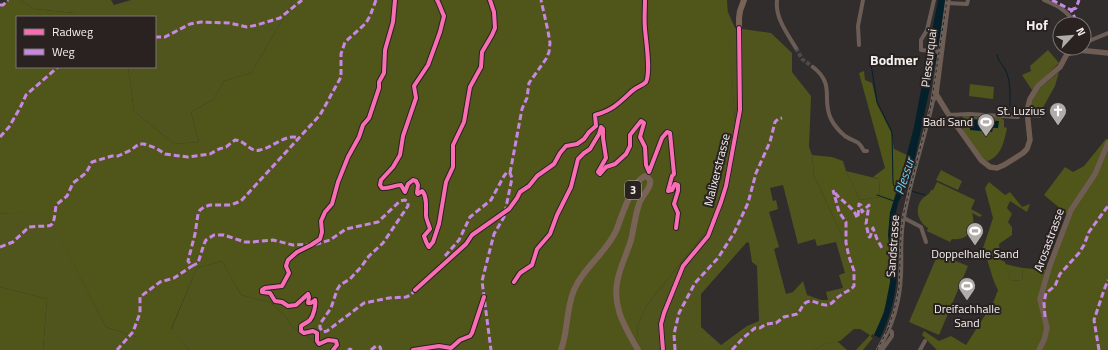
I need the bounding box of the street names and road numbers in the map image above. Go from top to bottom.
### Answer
street label: Plessurquai [915,28,942,88]
street label: Malixerstrasse [698,132,735,208]
road number: 3 [625,181,641,199]
street label: Arosastrasse [1028,205,1069,274]
street label: Sandstrasse [881,214,904,278]

